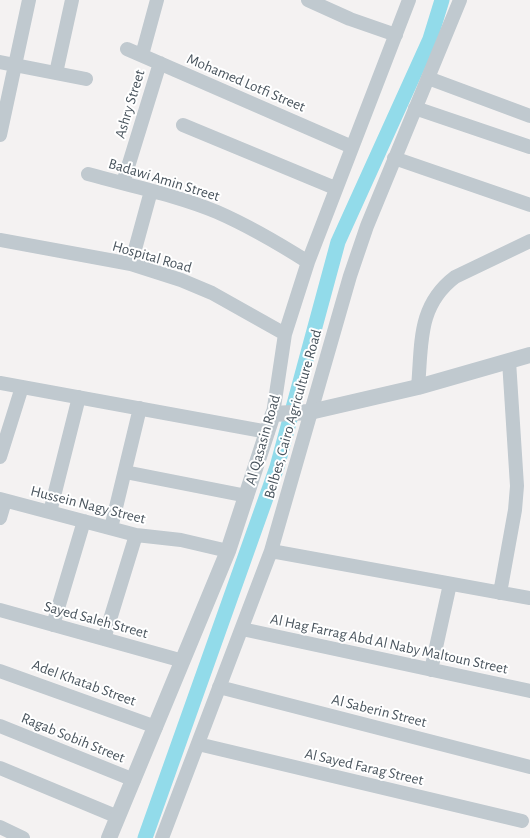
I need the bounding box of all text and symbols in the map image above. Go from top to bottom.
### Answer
street label: Mohamed Lotfi Street [184,50,308,116]
street label: Ashry Street [111,67,149,141]
street label: Badawi Amin Street [106,155,222,205]
street label: Hospital Road [110,237,194,277]
street label: Belbes, Cairo Agriculture Road [260,327,326,501]
street label: Al Qasasin Road [242,393,284,487]
street label: Hussein Nagy Street [29,482,147,528]
street label: Sayed Saleh Street [42,597,150,643]
street label: Al Hag Farrag Abd Al Naby Maltoun Street [268,610,510,678]
street label: Adel Khatab Street [30,656,138,710]
street label: Al Saberin Street [330,691,428,731]
street label: Ragab Sobih Street [19,709,127,767]
street label: Al Sayed Farag Street [303,745,425,789]

